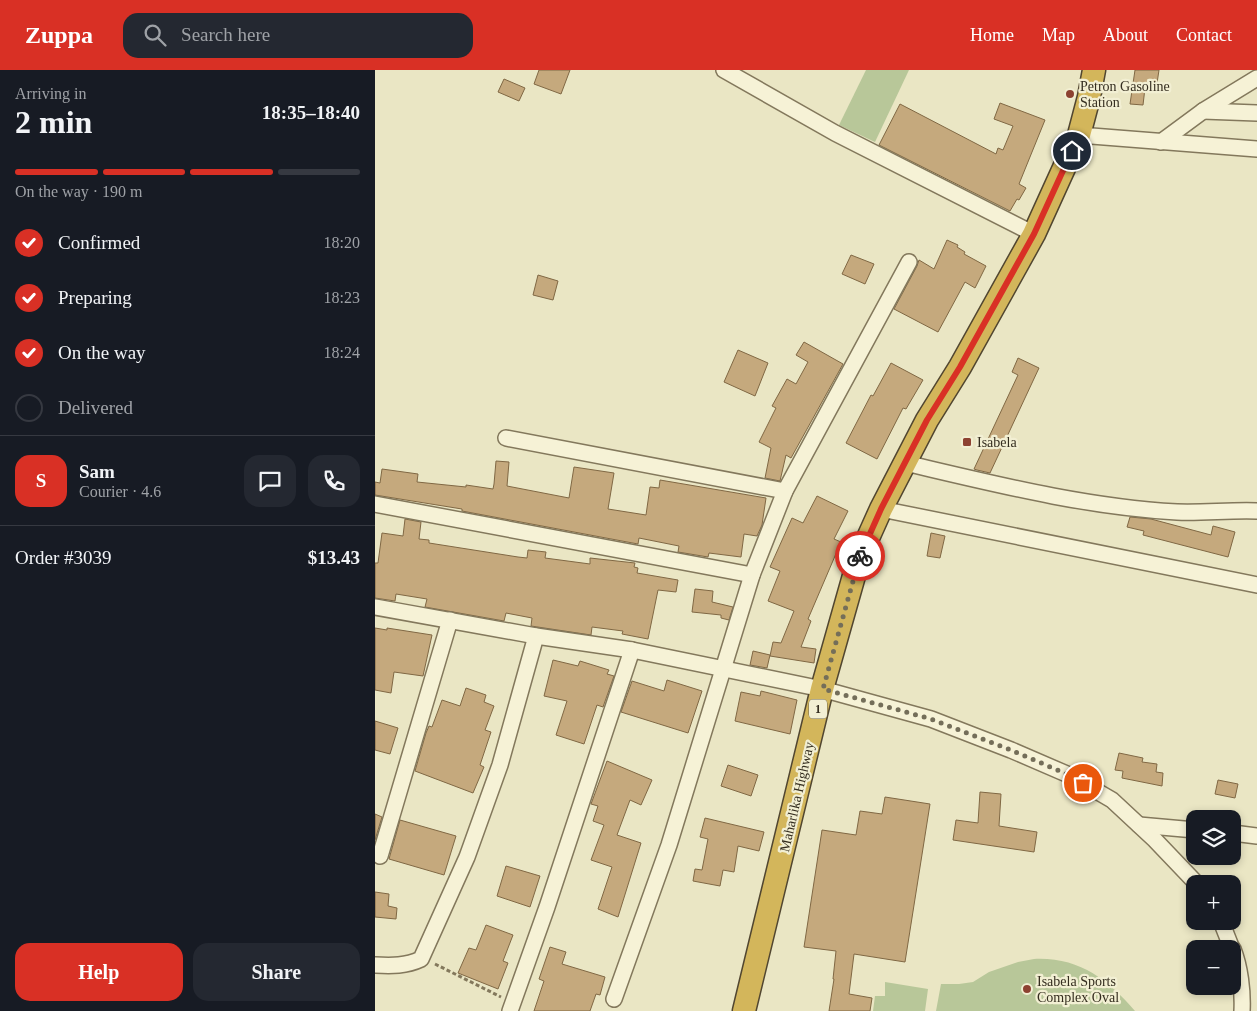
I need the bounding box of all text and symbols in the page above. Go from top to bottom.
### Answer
search box [123,13,473,58]
icon: search [141,21,169,49]
text: Zuppa [25,22,93,48]
text: Search here [181,24,270,45]
text: Home [970,25,1014,45]
text: Map [1042,25,1075,45]
text: About [1103,25,1148,45]
text: Contact [1176,25,1232,45]
place label: Petron Gasoline Station [1080,79,1170,110]
text: Arriving in [15,85,87,102]
marker: Petron Gasoline Station [1064,88,1076,100]
text: 18:35–18:40 [262,102,360,123]
text: 2 min [15,104,92,140]
pin [1051,130,1093,172]
icon: home [1058,137,1086,165]
text: On the way · 190 m [15,183,143,200]
icon: check [15,229,43,257]
text: Confirmed [58,232,140,253]
text: 18:20 [324,234,360,251]
icon: check [15,284,43,312]
text: Preparing [58,287,132,308]
text: 18:23 [324,289,360,306]
icon: check [15,339,43,367]
text: On the way [58,342,146,363]
text: 18:24 [324,344,360,361]
text: Delivered [58,397,133,418]
place label: Isabela [977,435,1017,450]
marker: Isabela [961,436,973,448]
button: chat [244,455,296,507]
button: phone [308,455,360,507]
text: Sam [79,461,115,482]
text: S [36,470,46,491]
text: Courier · 4.6 [79,483,161,500]
courier [835,531,885,581]
icon: bike [846,542,874,570]
text: Order #3039 [15,547,112,568]
text: $13.43 [308,547,360,568]
road number: 1 [809,700,827,718]
street label: Maharlika Highway [777,741,817,853]
pin [1062,762,1104,804]
icon: bag [1069,769,1097,797]
map controls [1186,810,1241,995]
button: layers [1186,810,1241,865]
button: + [1186,875,1241,930]
button: − [1186,940,1241,995]
button: Help [15,943,183,1001]
button: Share [193,943,360,1001]
place label: Isabela Sports Complex Oval [1037,974,1119,1005]
marker: Isabela Sports Complex Oval [1021,983,1033,995]

